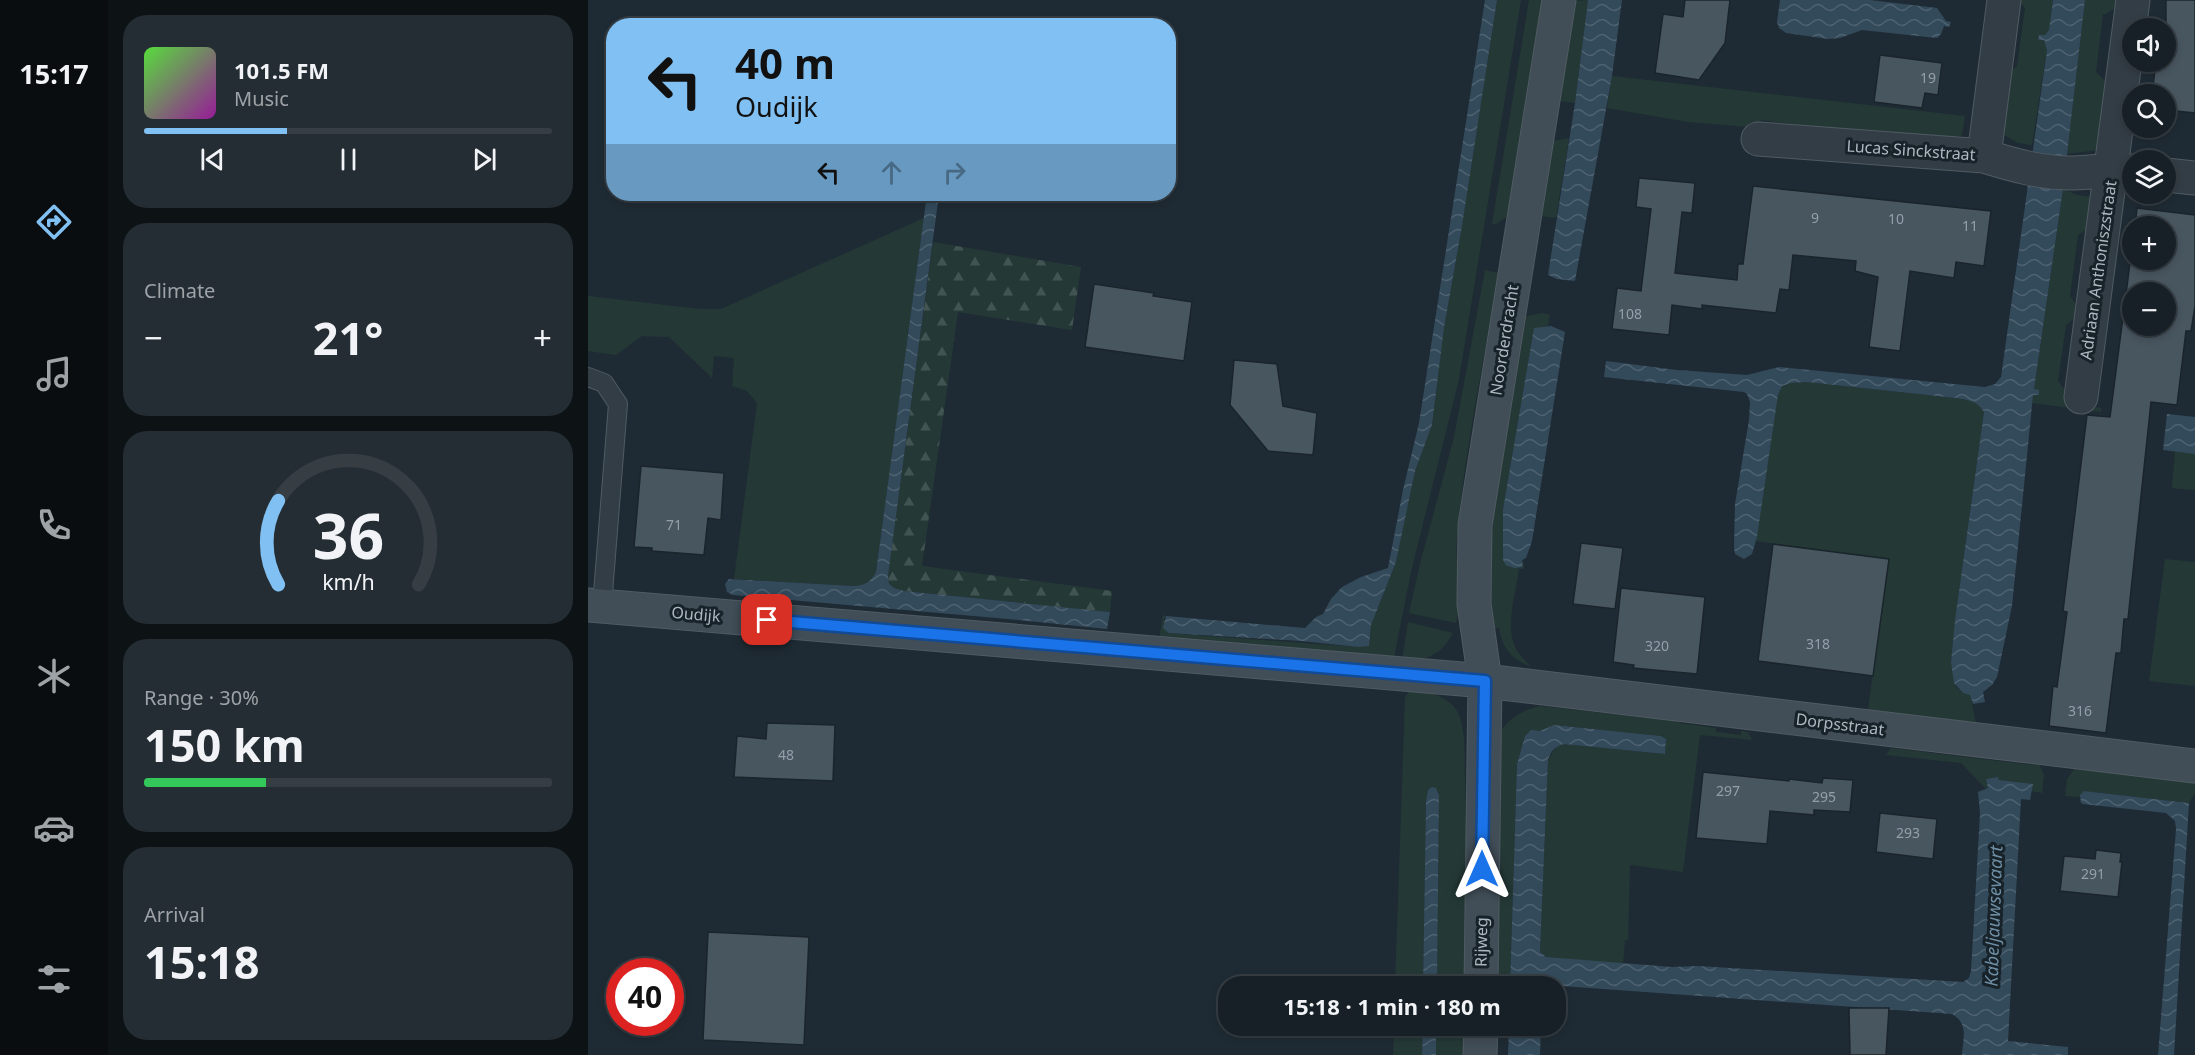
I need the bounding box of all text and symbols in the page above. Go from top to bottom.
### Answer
map controls [2122,18,2176,336]
button: sound [2122,18,2176,72]
text: 40 m [735,34,835,91]
icon: left [636,42,714,120]
text: 15:17 [19,55,89,92]
text: 101.5 FM [234,55,329,85]
house number: 19 [1920,68,1936,87]
button: search [2122,84,2176,138]
text: Music [234,85,289,112]
text: Oudijk [735,88,818,125]
street label: Lucas Sinckstraat [1846,135,1976,165]
icon: previous [196,143,229,176]
icon: pause [332,143,365,176]
icon: next [468,143,501,176]
button: layers [2122,150,2176,204]
icon: left [812,156,845,189]
icon: ahead [875,156,908,189]
icon: right [938,156,971,189]
street label: Adriaan Anthoniszstraat [2075,179,2122,361]
icon: directions [33,201,75,243]
house number: 9 [1811,208,1819,227]
house number: 10 [1888,209,1904,228]
house number: 11 [1962,216,1978,235]
button: + [2122,216,2176,270]
text: Climate [144,277,215,304]
button: − [2122,282,2176,336]
street label: Noorderdracht [1484,283,1524,397]
house number: 108 [1618,304,1642,323]
text: 21° [313,307,383,368]
text: − [144,315,163,360]
text: + [533,315,552,360]
icon: music [33,353,75,395]
text: 36 [312,492,384,577]
icon: phone [33,504,75,546]
house number: 71 [666,515,682,534]
text: km/h [322,567,374,596]
pin [741,594,792,645]
street label: Oudijk [671,601,722,627]
icon: arrive [750,603,783,636]
house number: 318 [1806,634,1830,653]
house number: 320 [1645,636,1669,655]
icon: climate [33,655,75,697]
text: Range · 30% [144,684,259,711]
house number: 316 [2068,701,2092,720]
street label: Dorpsstraat [1795,708,1886,740]
text: 150 km [144,714,305,775]
house number: 48 [778,745,794,764]
house number: 297 [1716,781,1740,800]
house number: 295 [1812,787,1836,806]
icon: car [33,807,75,849]
house number: 293 [1896,823,1920,842]
position arrow [1450,837,1514,901]
water label: Kabeljauwsevaart [1979,844,2007,987]
house number: 291 [2081,864,2105,883]
text: Arrival [144,901,205,928]
street label: Rijweg [1470,917,1492,967]
text: 15:18 [144,931,260,992]
icon: filters [33,958,75,1000]
speed limit sign: 40 [606,958,684,1036]
text: 15:18 · 1 min · 180 m [1283,991,1501,1021]

